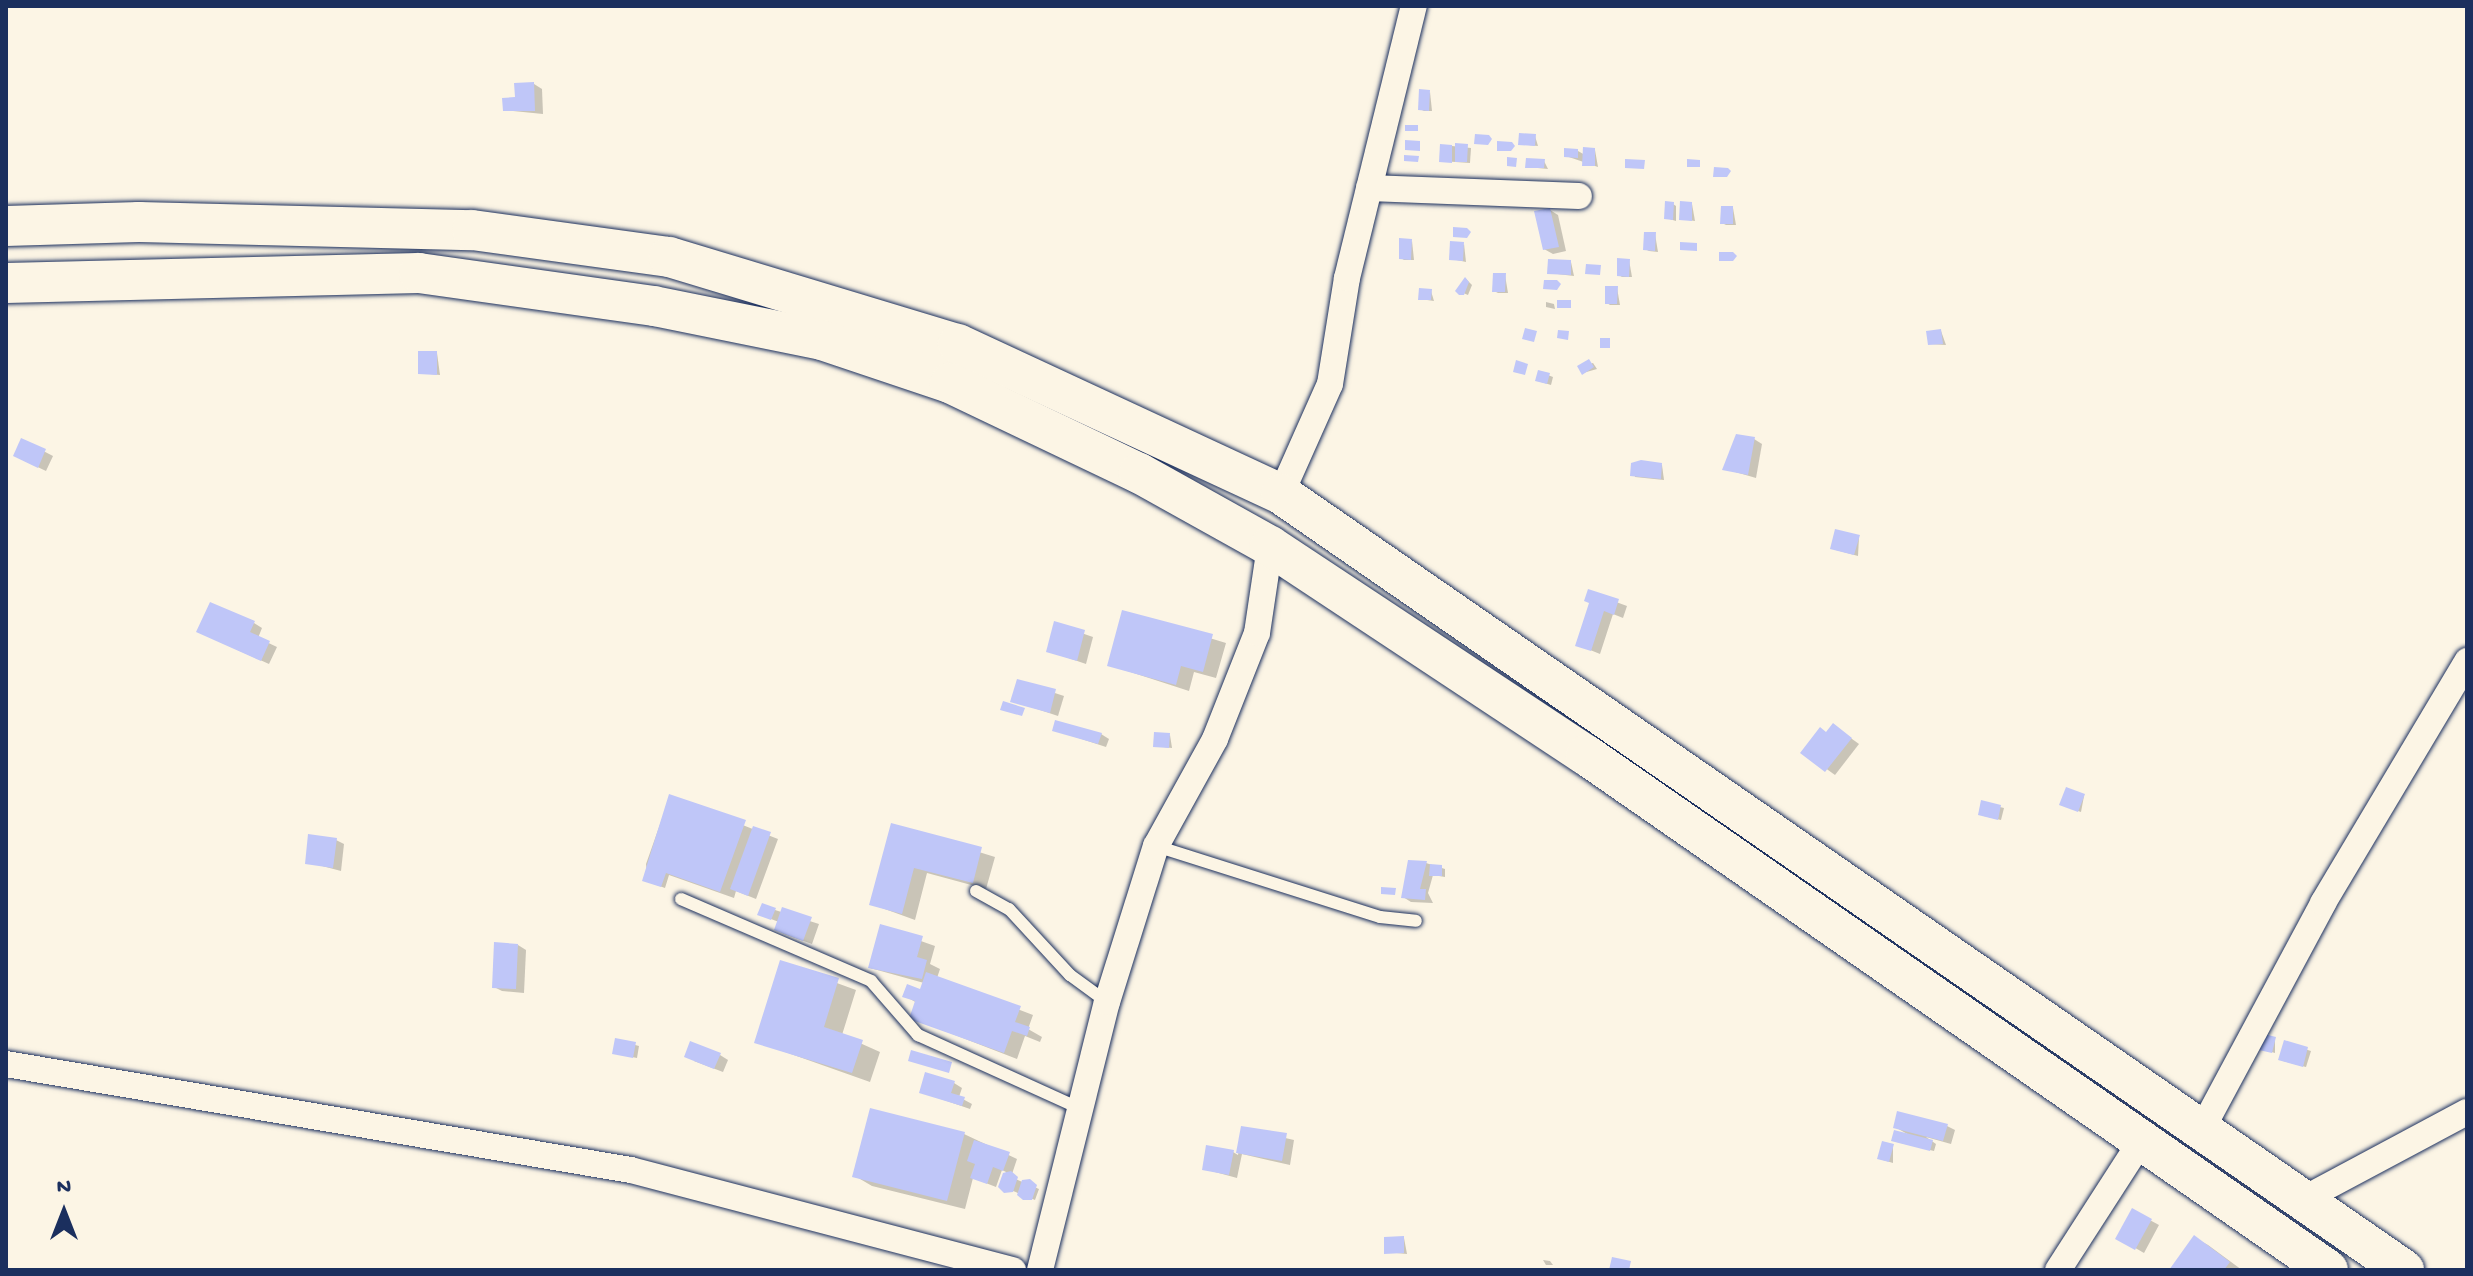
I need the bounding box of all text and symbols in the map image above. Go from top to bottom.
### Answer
north arrow [24,1172,104,1252]
text: N [57,1175,71,1201]

